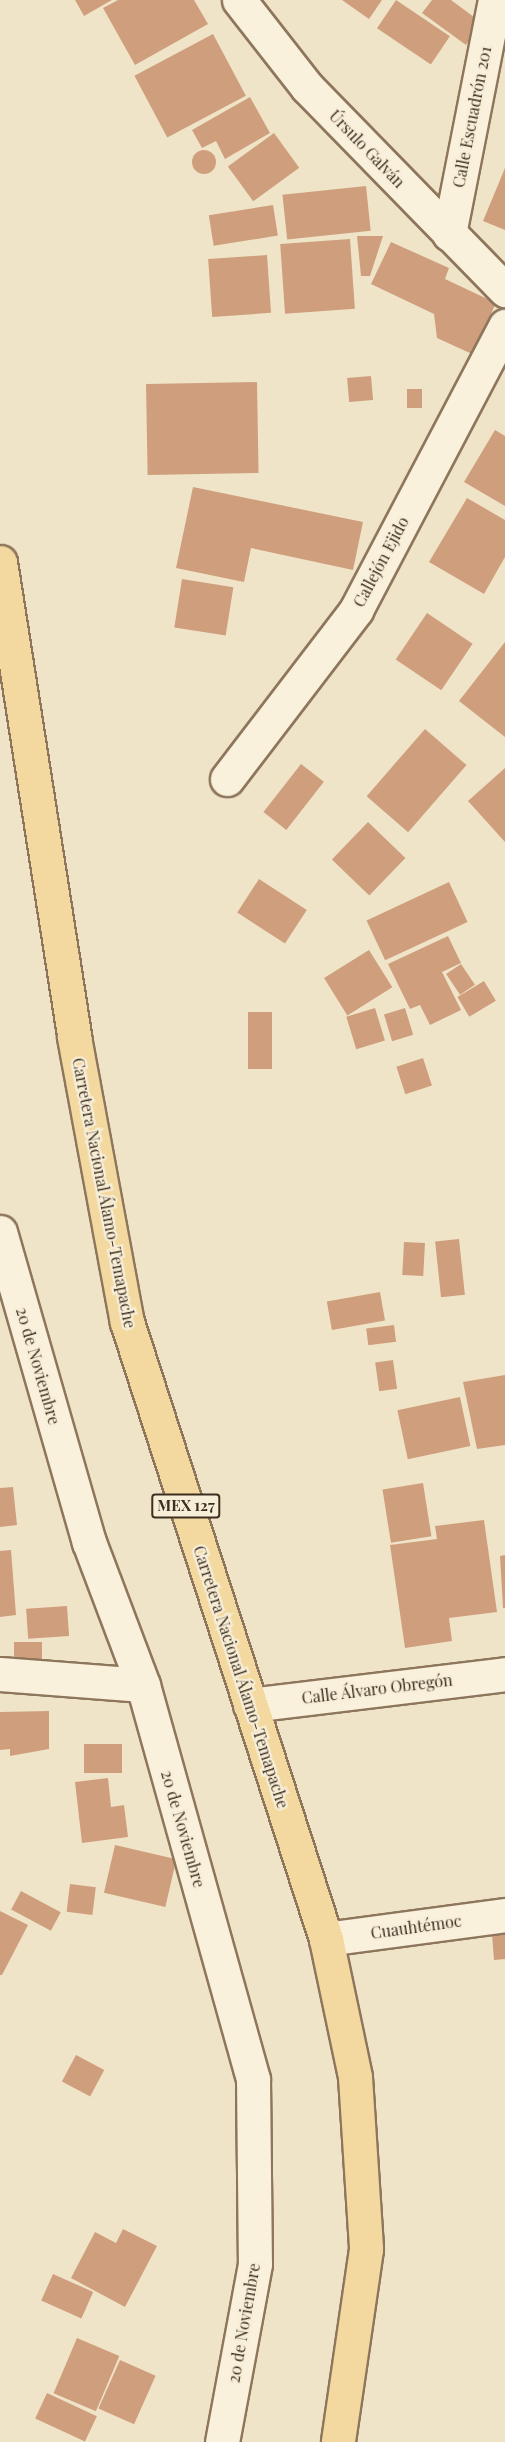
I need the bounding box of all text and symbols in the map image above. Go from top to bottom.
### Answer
street label: Calle Escuadrón 201 [449,45,495,189]
street label: Úrsulo Galván [325,106,409,192]
street label: Callejón Ejido [349,514,413,610]
street label: Carretera Nacional Álamo-Temapache [68,1056,140,1330]
street label: 20 de Noviembre [12,1305,64,1427]
road number: MEX 127 [150,1494,222,1518]
street label: Carretera Nacional Álamo-Temapache [189,1543,293,1811]
street label: Calle Álvaro Obregón [300,1670,454,1708]
street label: 20 de Noviembre [157,1768,209,1890]
street label: Cuauhtémoc [369,1911,463,1943]
street label: 20 de Noviembre [224,2262,264,2384]

